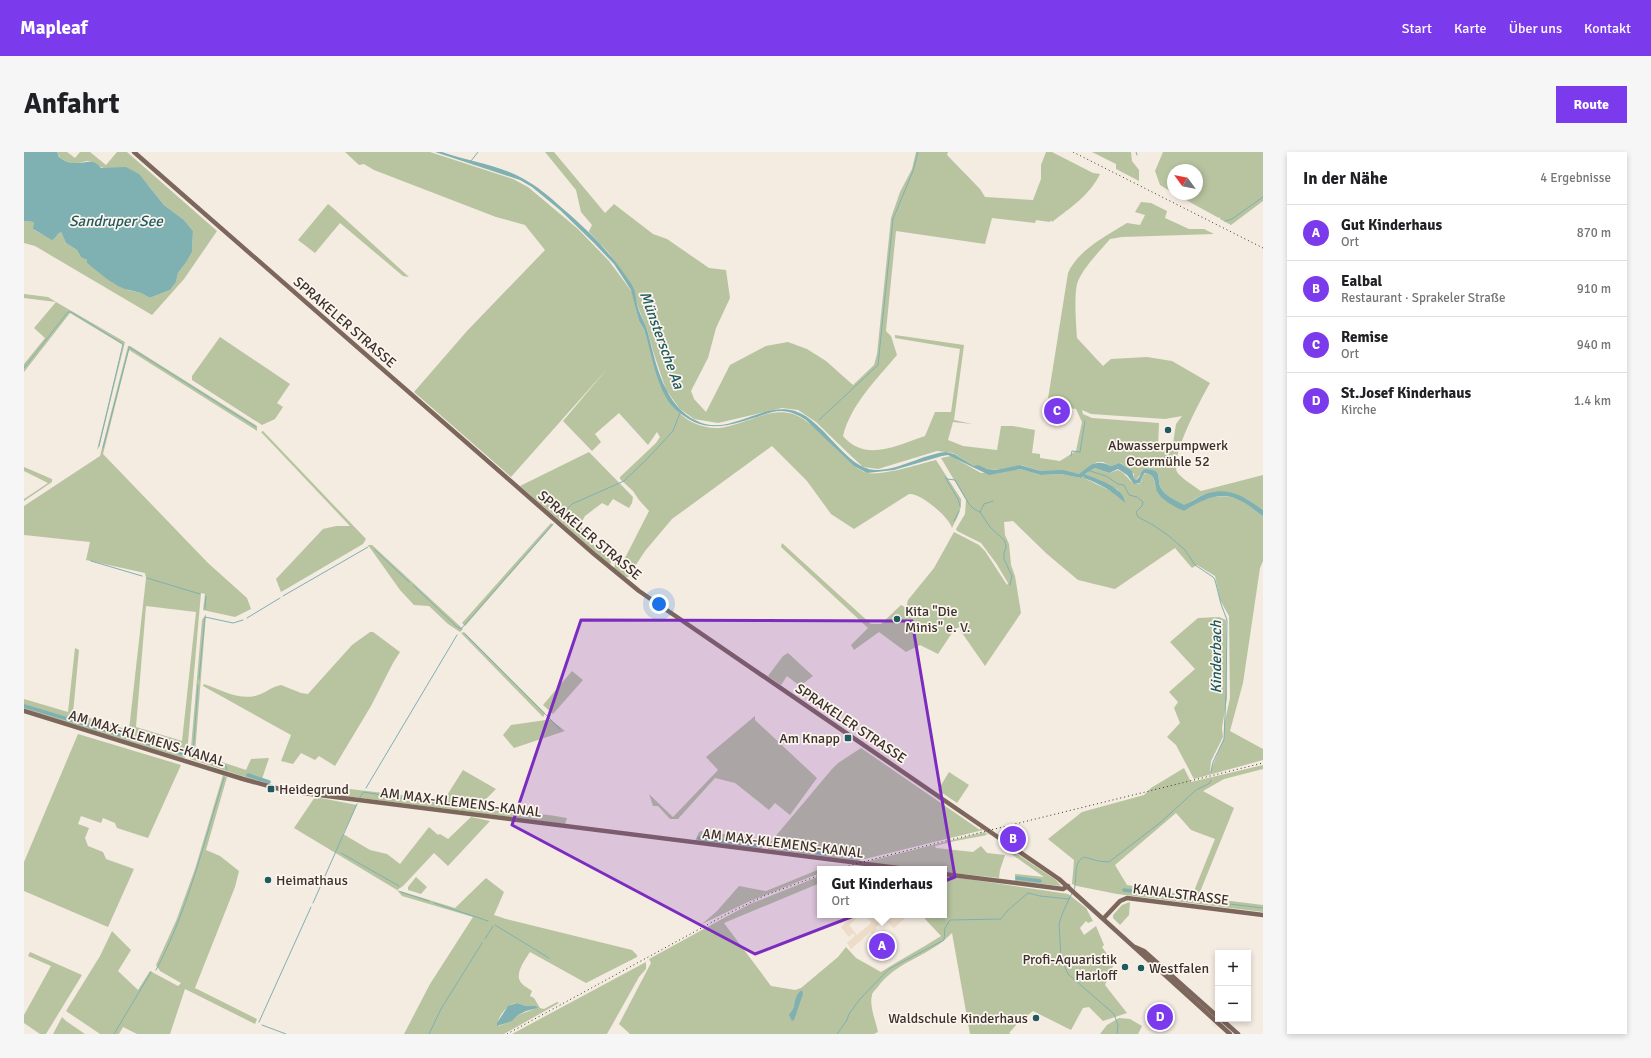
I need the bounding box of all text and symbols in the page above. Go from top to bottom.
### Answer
text: Mapleaf [20,16,88,40]
text: Start [1402,20,1432,37]
text: Karte [1454,20,1487,37]
text: Über uns [1509,20,1562,37]
text: Kontakt [1584,20,1631,37]
button: Route [1556,86,1627,123]
text: Anfahrt [24,87,120,121]
north arrow [1167,164,1203,200]
text: In der Nähe [1303,168,1388,189]
text: 4 Ergebnisse [1540,170,1611,186]
water label: Sandruper See [69,212,164,230]
text: Gut Kinderhaus [1341,216,1442,234]
text: A [1312,225,1320,241]
text: 870 m [1577,225,1611,241]
text: Ort [1341,234,1359,250]
text: Ealbal [1341,272,1382,290]
street label: SPRAKELER STRASSE [290,273,399,372]
text: B [1312,281,1320,297]
text: 910 m [1577,281,1611,297]
water label: Münstersche Aa [636,289,688,392]
text: Restaurant · Sprakeler Straße [1341,290,1505,306]
text: Remise [1341,328,1388,346]
text: C [1312,337,1320,353]
text: 940 m [1577,337,1611,353]
text: Ort [1341,346,1359,362]
text: St.Josef Kinderhaus [1341,384,1471,402]
text: D [1312,393,1320,409]
text: 1.4 km [1574,393,1611,409]
pin: C [1044,396,1070,426]
text: Kirche [1341,402,1377,418]
marker: Abwasserpumpwerk Coermühle 52 [1163,425,1173,435]
place label: Abwasserpumpwerk Coermühle 52 [1108,437,1228,470]
street label: SPRAKELER STRASSE [534,487,645,584]
your location [649,594,669,614]
place label: Kita "Die Minis" e. V. [905,603,970,636]
marker: Kita "Die Minis" e. V. [892,614,902,624]
water label: Kinderbach [1207,620,1225,693]
street label: SPRAKELER STRASSE [792,680,910,767]
street label: AM MAX-KLEMENS-KANAL [67,707,227,770]
place label: Am Knapp [779,730,840,747]
marker: Am Knapp [843,733,853,743]
place label: Heidegrund [279,781,349,798]
marker: Heidegrund [266,784,276,794]
street label: AM MAX-KLEMENS-KANAL [379,784,543,821]
pin: B [1000,824,1026,854]
street label: AM MAX-KLEMENS-KANAL [701,825,865,862]
popup [817,866,947,918]
place label: Heimathaus [276,872,348,889]
marker: Heimathaus [263,875,273,885]
text: Gut Kinderhaus [831,875,933,893]
street label: KANALSTRASSE [1132,880,1230,909]
text: Ort [831,893,850,909]
pin: A [869,931,895,961]
map controls [1215,950,1251,1022]
button: + [1215,950,1251,986]
place label: Profi-Aquaristik Harloff [1022,951,1118,984]
place label: Westfalen [1149,960,1209,977]
marker: Profi-Aquaristik Harloff [1120,962,1130,972]
marker: Westfalen [1136,963,1146,973]
button: − [1215,986,1251,1022]
pin: D [1147,1002,1173,1032]
place label: Waldschule Kinderhaus [888,1010,1028,1027]
marker: Waldschule Kinderhaus [1031,1013,1041,1023]

